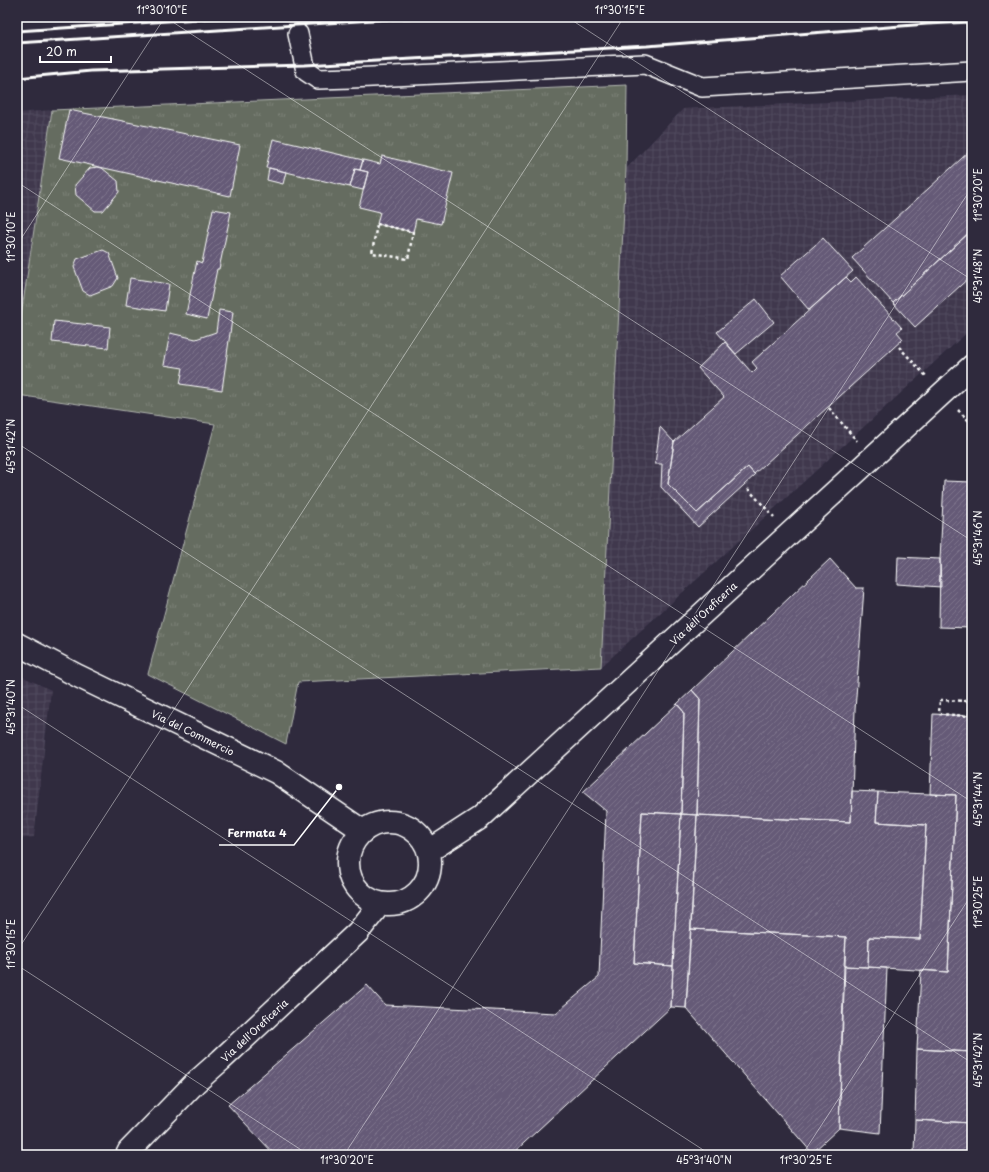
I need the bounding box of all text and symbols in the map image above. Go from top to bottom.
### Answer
text: 11°30'10"E [136,2,188,17]
text: 11°30'15"E [595,2,645,17]
scale bar [40,38,111,64]
text: 20 m [46,42,77,60]
text: 11°30'20"E [970,168,985,222]
text: 11°30'10"E [3,211,18,263]
text: 45°31'48"N [970,249,985,303]
text: 45°31'42"N [3,418,18,473]
text: 45°31'46"N [970,510,985,566]
street label: Via dell'Oreficeria [666,577,740,648]
text: 45°31'40"N [3,679,18,735]
street label: Via del Commercio [149,705,237,759]
text: 45°31'44"N [970,771,985,826]
callout: Fermata 4 [219,822,294,845]
text: Fermata 4 [227,824,287,841]
text: 11°30'25"E [970,876,985,928]
text: 11°30'15"E [3,919,18,969]
street label: Via dell'Oreficeria [217,994,291,1065]
text: 45°31'42"N [970,1032,985,1087]
text: 11°30'20"E [320,1152,374,1167]
text: 45°31'40"N [676,1152,732,1167]
text: 11°30'25"E [780,1152,832,1167]

